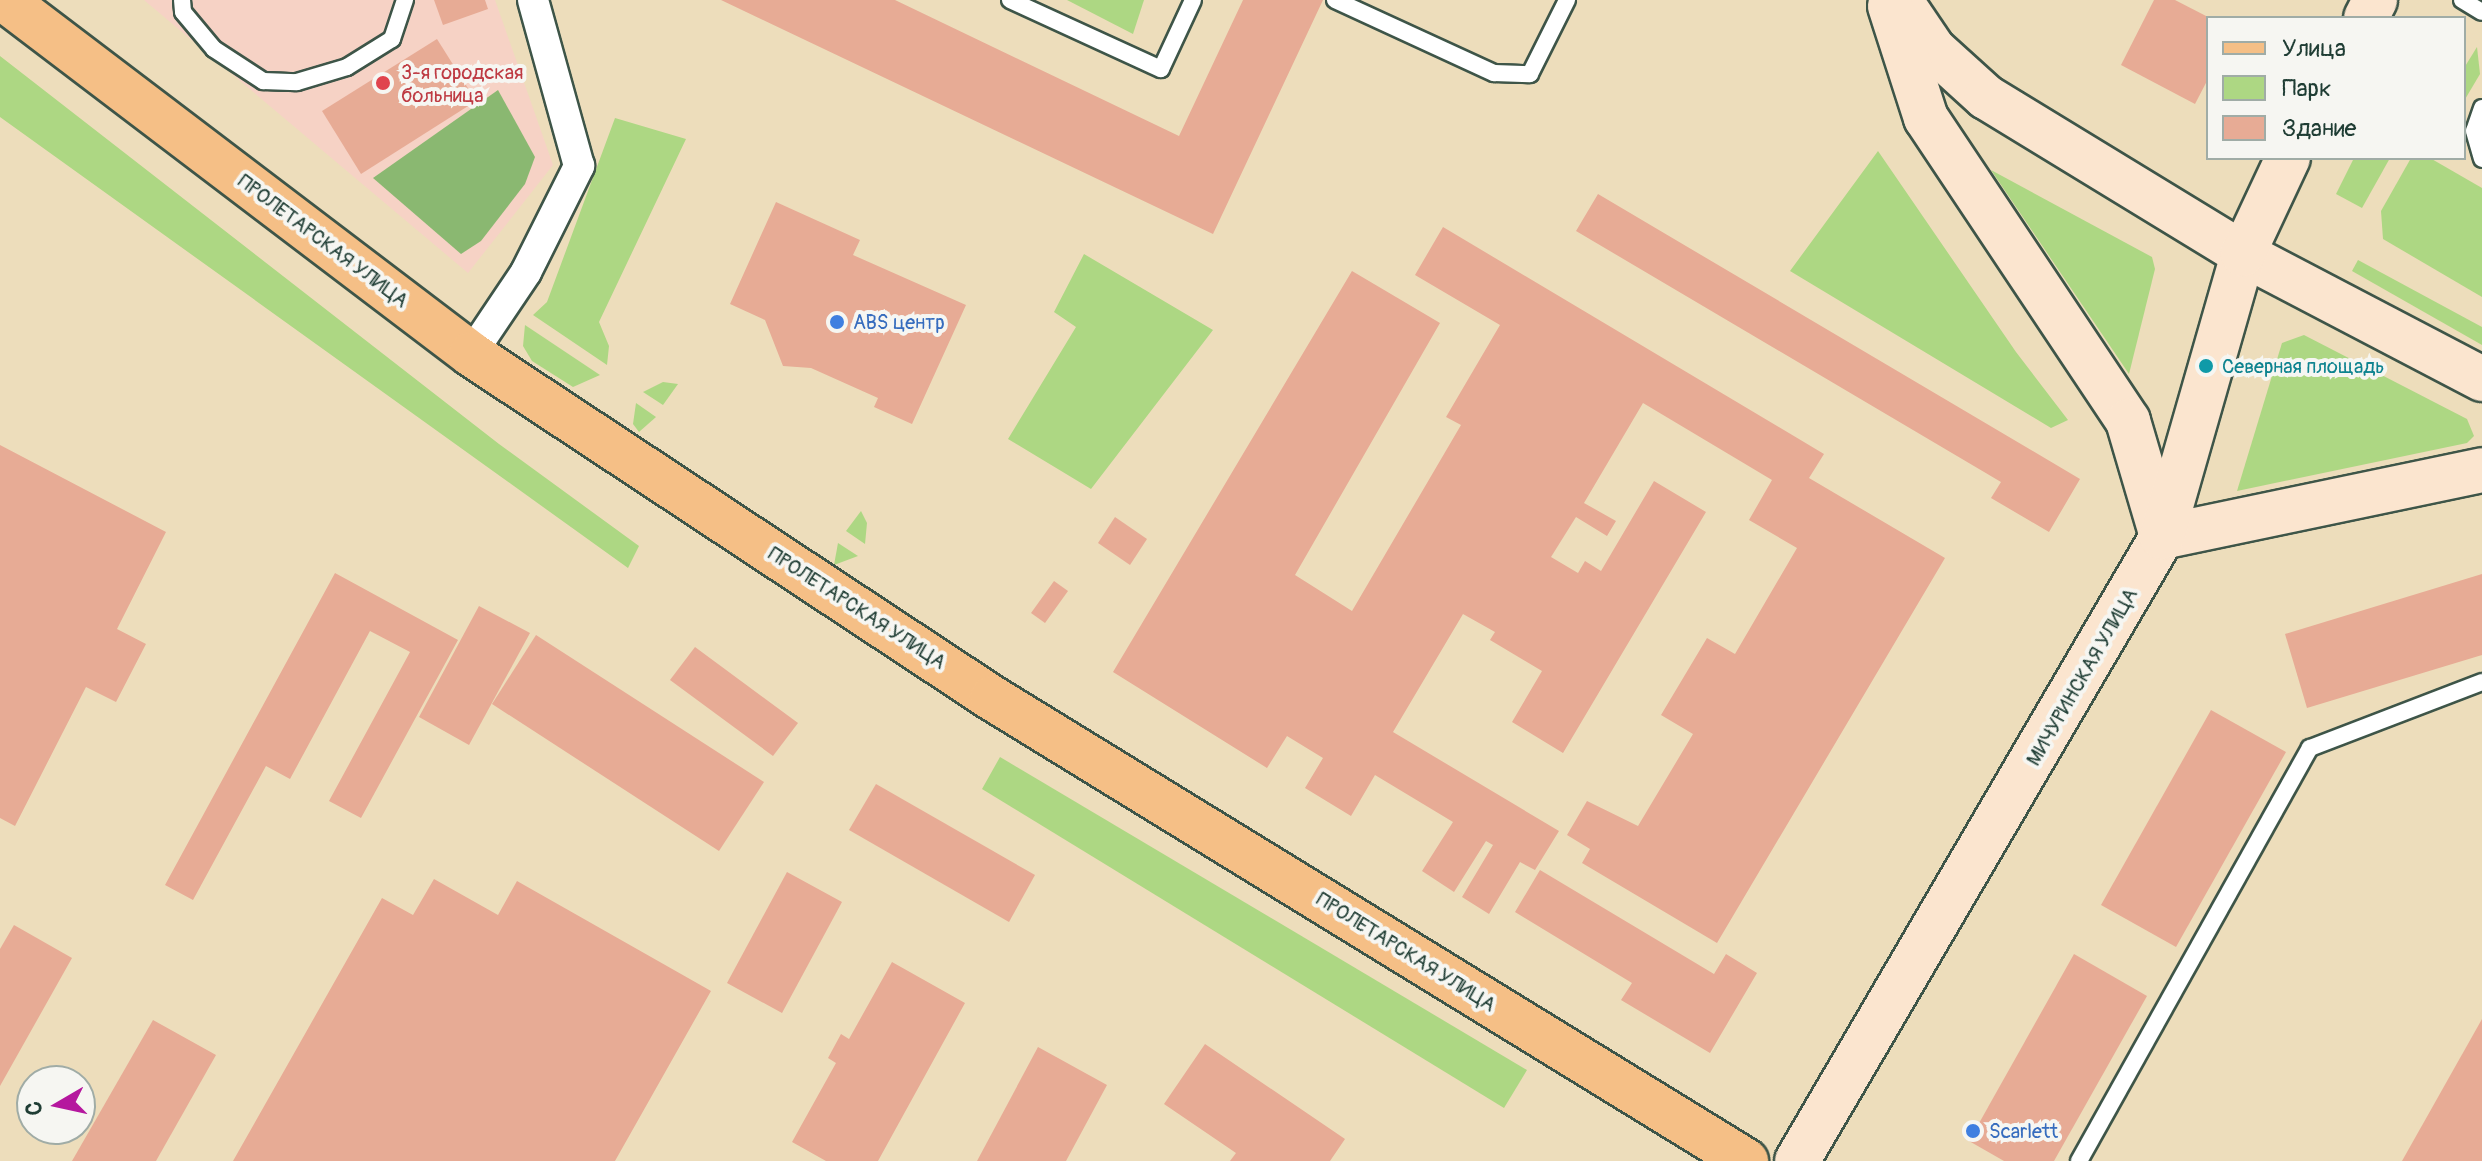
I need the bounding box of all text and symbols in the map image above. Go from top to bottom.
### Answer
legend [2206,16,2466,160]
text: Улица [2282,34,2346,63]
place label: 3-я городская больница [401,60,523,107]
marker: 3-я городская больница [372,72,394,94]
text: Парк [2282,74,2331,103]
text: Здание [2282,114,2356,143]
street label: ПРОЛЕТАРСКАЯ УЛИЦА [233,169,413,313]
place label: ABS центр [853,310,945,334]
marker: ABS центр [828,313,846,331]
place label: Северная площадь [2222,354,2384,378]
marker: Северная площадь [2197,357,2215,375]
street label: ПРОЛЕТАРСКАЯ УЛИЦА [764,542,950,674]
street label: МИЧУРИНСКАЯ УЛИЦА [2021,584,2143,770]
street label: ПРОЛЕТАРСКАЯ УЛИЦА [1312,887,1500,1017]
north arrow [16,1065,96,1145]
text: С [19,1100,49,1117]
place label: Scarlett [1989,1119,2058,1143]
marker: Scarlett [1964,1122,1982,1140]

